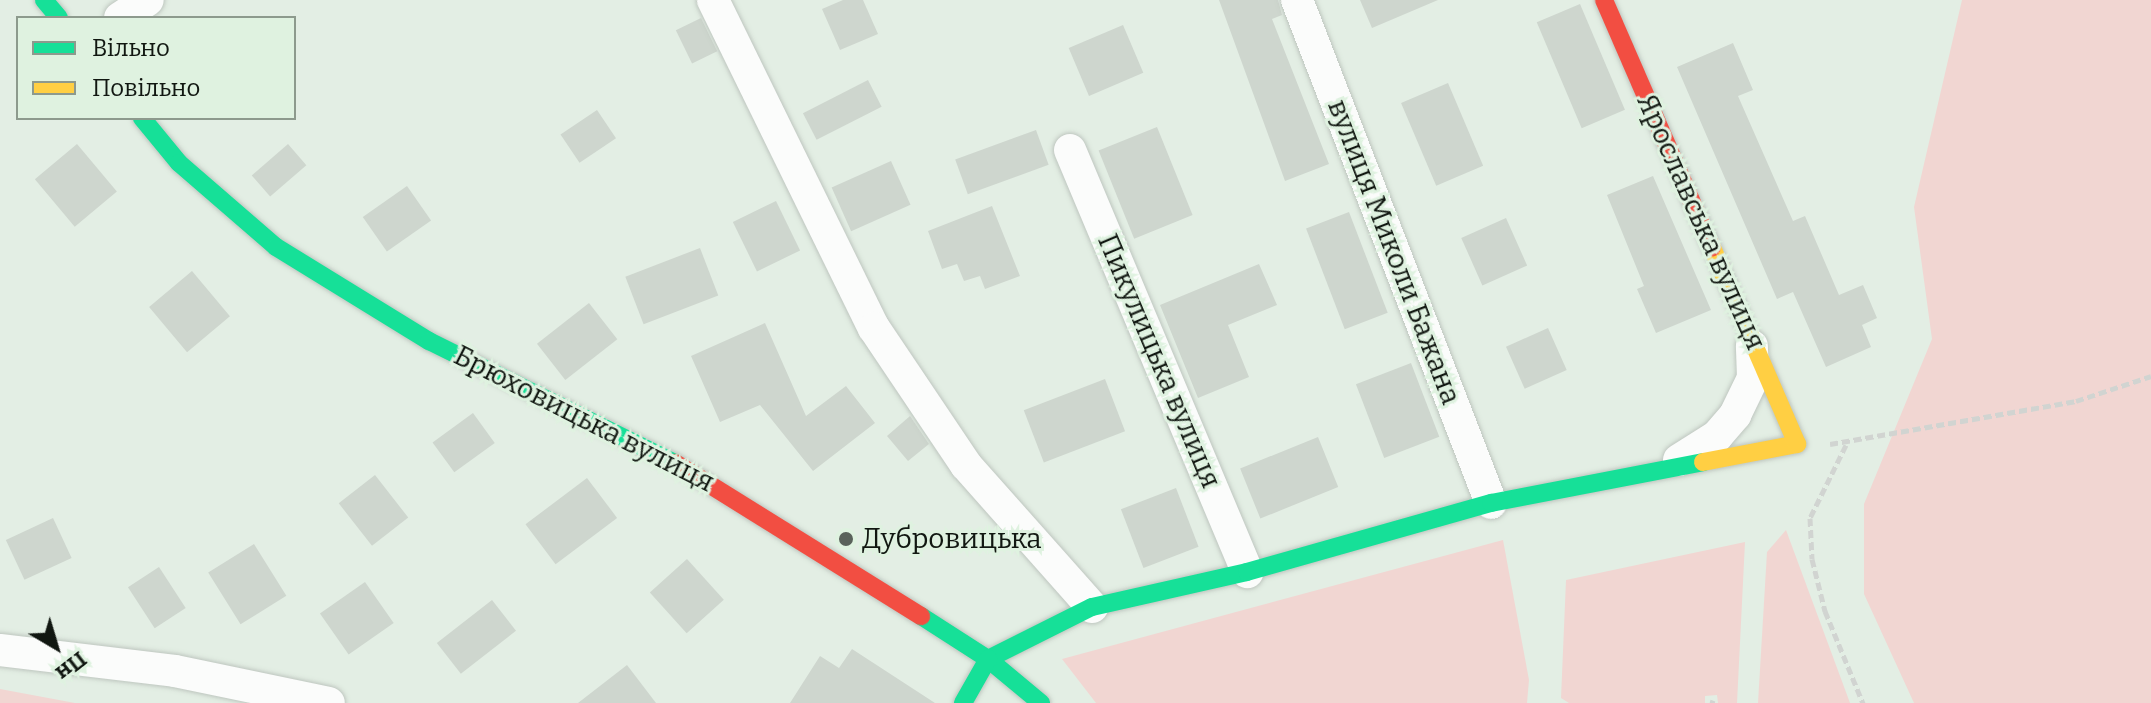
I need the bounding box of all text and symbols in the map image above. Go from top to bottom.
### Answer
legend [16,16,296,120]
text: Вільно [92,34,170,62]
text: Повільно [92,74,200,102]
street label: Ярославська вулиця [1630,89,1772,355]
street label: вулиця Миколи Бажана [1320,95,1468,409]
street label: Пикулицька вулиця [1090,229,1228,493]
street label: Брюховицька вулиця [448,339,720,499]
place label: Дубровицька [862,522,1042,556]
marker: Дубровицька [837,530,855,548]
north arrow [16,607,96,687]
text: Пн [50,646,92,687]

